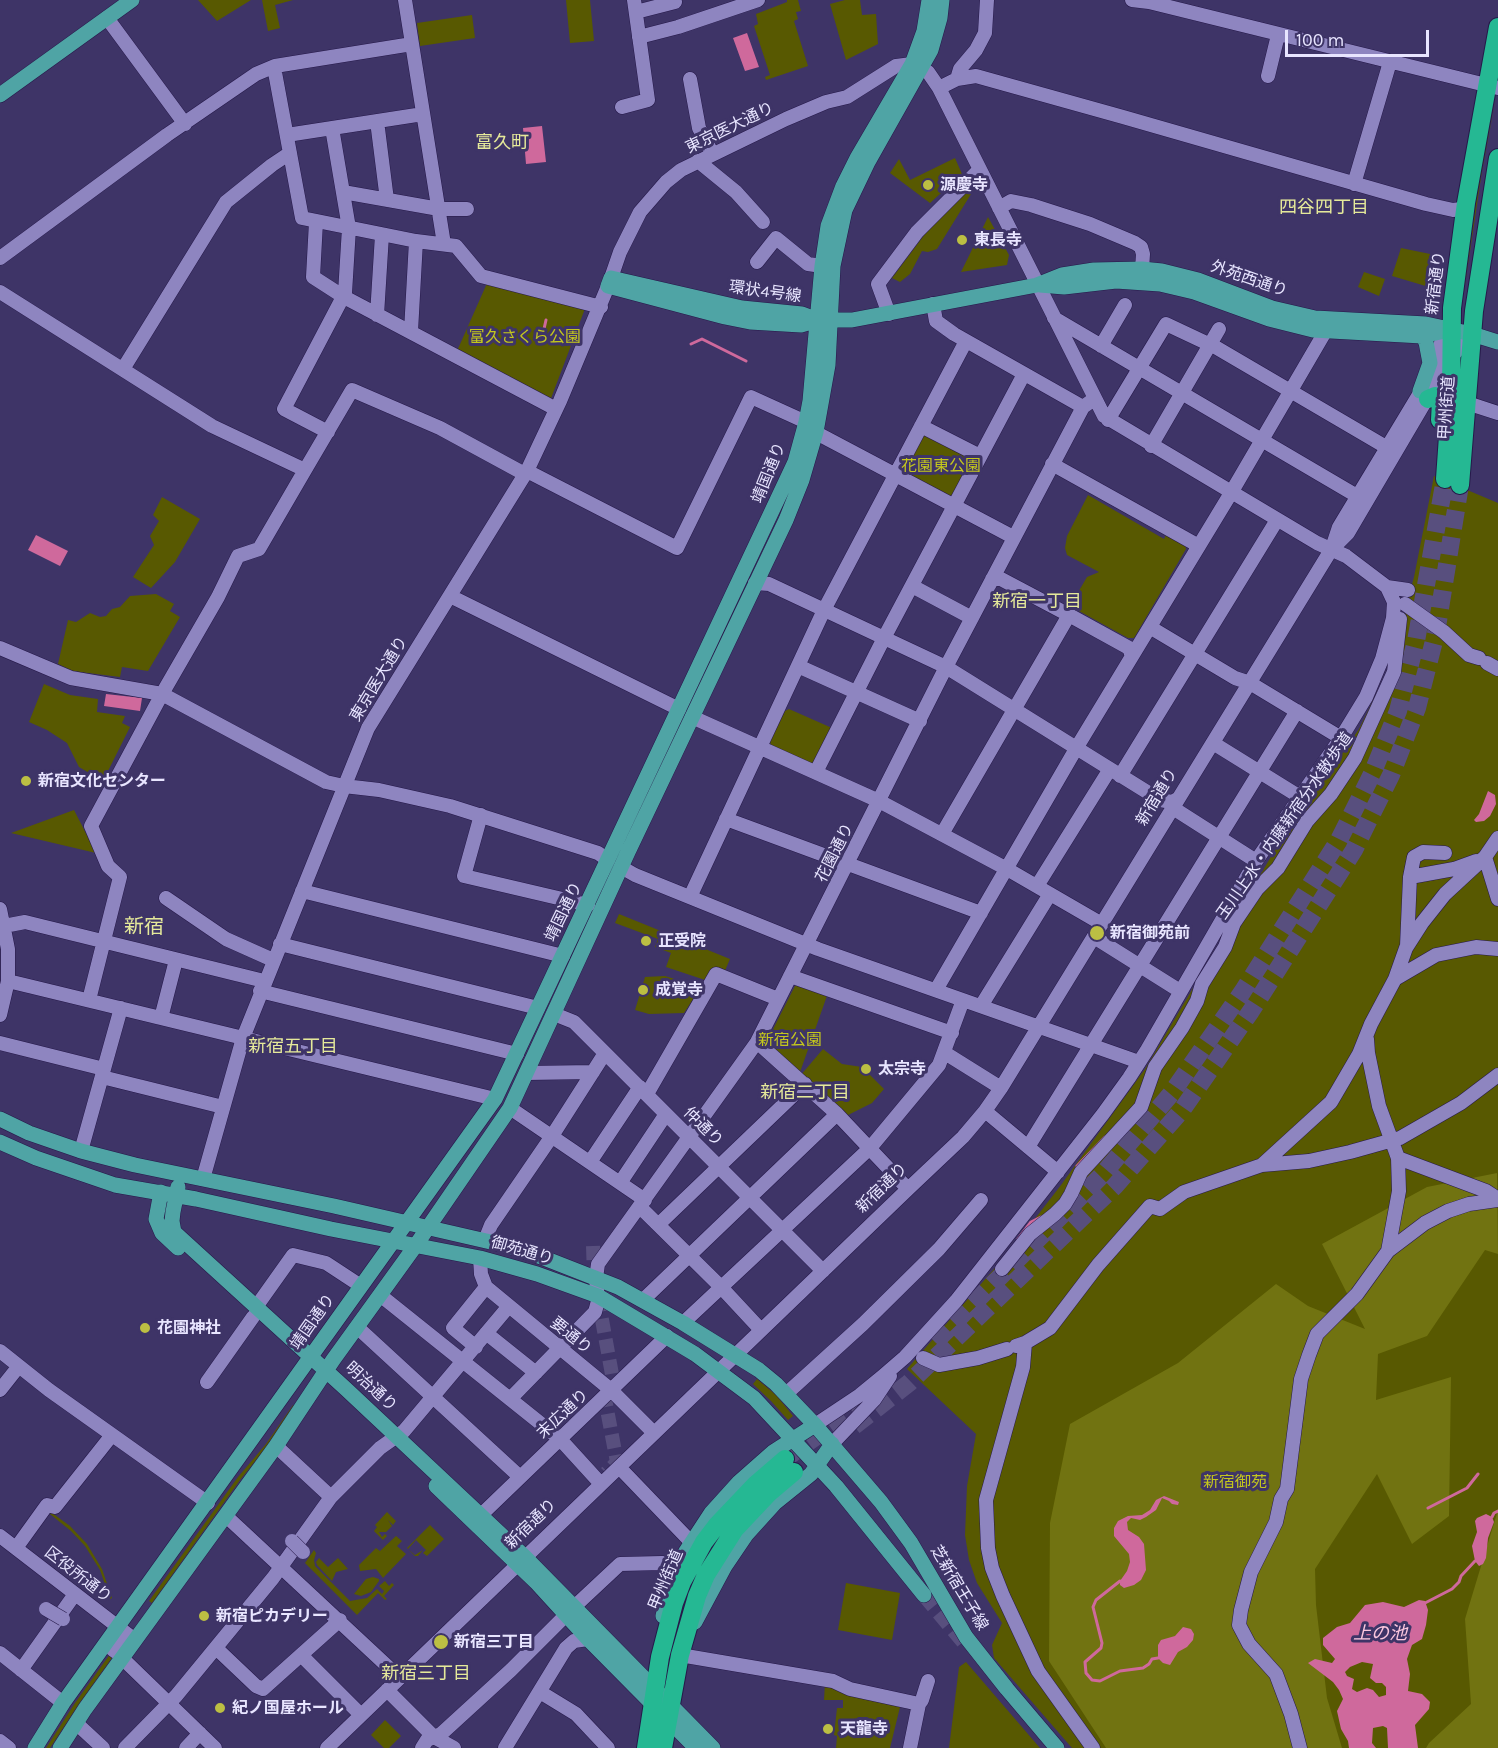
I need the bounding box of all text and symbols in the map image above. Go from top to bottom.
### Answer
scale bar [1288,18,1432,56]
text: 100 m [1296,29,1344,51]
street label: 東京医大通り [683,98,777,158]
district label: 富久町 [475,132,529,154]
place label: 源慶寺 [940,175,988,195]
marker: 源慶寺 [921,178,935,192]
district label: 四谷四丁目 [1279,197,1369,219]
place label: 東長寺 [974,230,1022,250]
marker: 東長寺 [955,233,969,247]
street label: 新宿通り [1423,250,1449,316]
street label: 外苑西通り [1208,257,1290,301]
street label: 環状4号線 [728,277,802,307]
park label: 富久さくら公園 [469,327,581,347]
street label: 甲州街道 [1435,375,1459,441]
street label: 靖国通り [748,440,790,506]
park label: 花園東公園 [901,456,981,476]
district label: 新宿一丁目 [992,591,1082,613]
street label: 東京医大通り [346,633,412,725]
street label: 玉川上水・内藤新宿分水散歩道 [1213,729,1357,923]
street label: 新宿通り [1132,765,1182,829]
place label: 新宿文化センター [38,771,166,791]
marker: 新宿文化センター [19,774,33,788]
street label: 花園通り [812,820,858,886]
street label: 靖国通り [541,879,587,945]
district label: 新宿 [124,915,164,939]
place label: 新宿御苑前 [1110,923,1190,943]
marker: 新宿御苑前 [1088,924,1106,942]
place label: 正受院 [658,931,706,951]
marker: 正受院 [639,934,653,948]
place label: 成覚寺 [655,980,703,1000]
marker: 成覚寺 [636,983,650,997]
park label: 新宿公園 [758,1030,822,1050]
district label: 新宿五丁目 [248,1036,338,1058]
place label: 太宗寺 [878,1059,926,1079]
marker: 太宗寺 [859,1062,873,1076]
district label: 新宿二丁目 [760,1082,850,1104]
street label: 仲通り [679,1103,727,1151]
street label: 新宿通り [852,1159,912,1217]
street label: 御苑通り [489,1233,555,1269]
street label: 靖国通り [287,1290,339,1354]
street label: 要通り [546,1313,596,1359]
place label: 花園神社 [157,1318,221,1338]
marker: 花園神社 [138,1321,152,1335]
street label: 明治通り [341,1358,401,1416]
street label: 末広通り [533,1385,593,1443]
park label: 新宿御苑 [1203,1472,1267,1492]
street label: 新宿通り [501,1495,561,1553]
street label: 芝新宿王子線 [926,1542,992,1634]
street label: 区役所通り [41,1543,115,1607]
street label: 甲州街道 [645,1547,687,1613]
place label: 新宿ピカデリー [216,1606,328,1626]
marker: 新宿ピカデリー [197,1609,211,1623]
water label: 上の池 [1353,1623,1407,1645]
place label: 新宿三丁目 [454,1632,534,1652]
marker: 新宿三丁目 [432,1633,450,1651]
district label: 新宿三丁目 [381,1663,471,1685]
place label: 紀ノ国屋ホール [232,1698,344,1718]
marker: 紀ノ国屋ホール [213,1701,227,1715]
place label: 天龍寺 [840,1719,888,1739]
marker: 天龍寺 [821,1722,835,1736]

